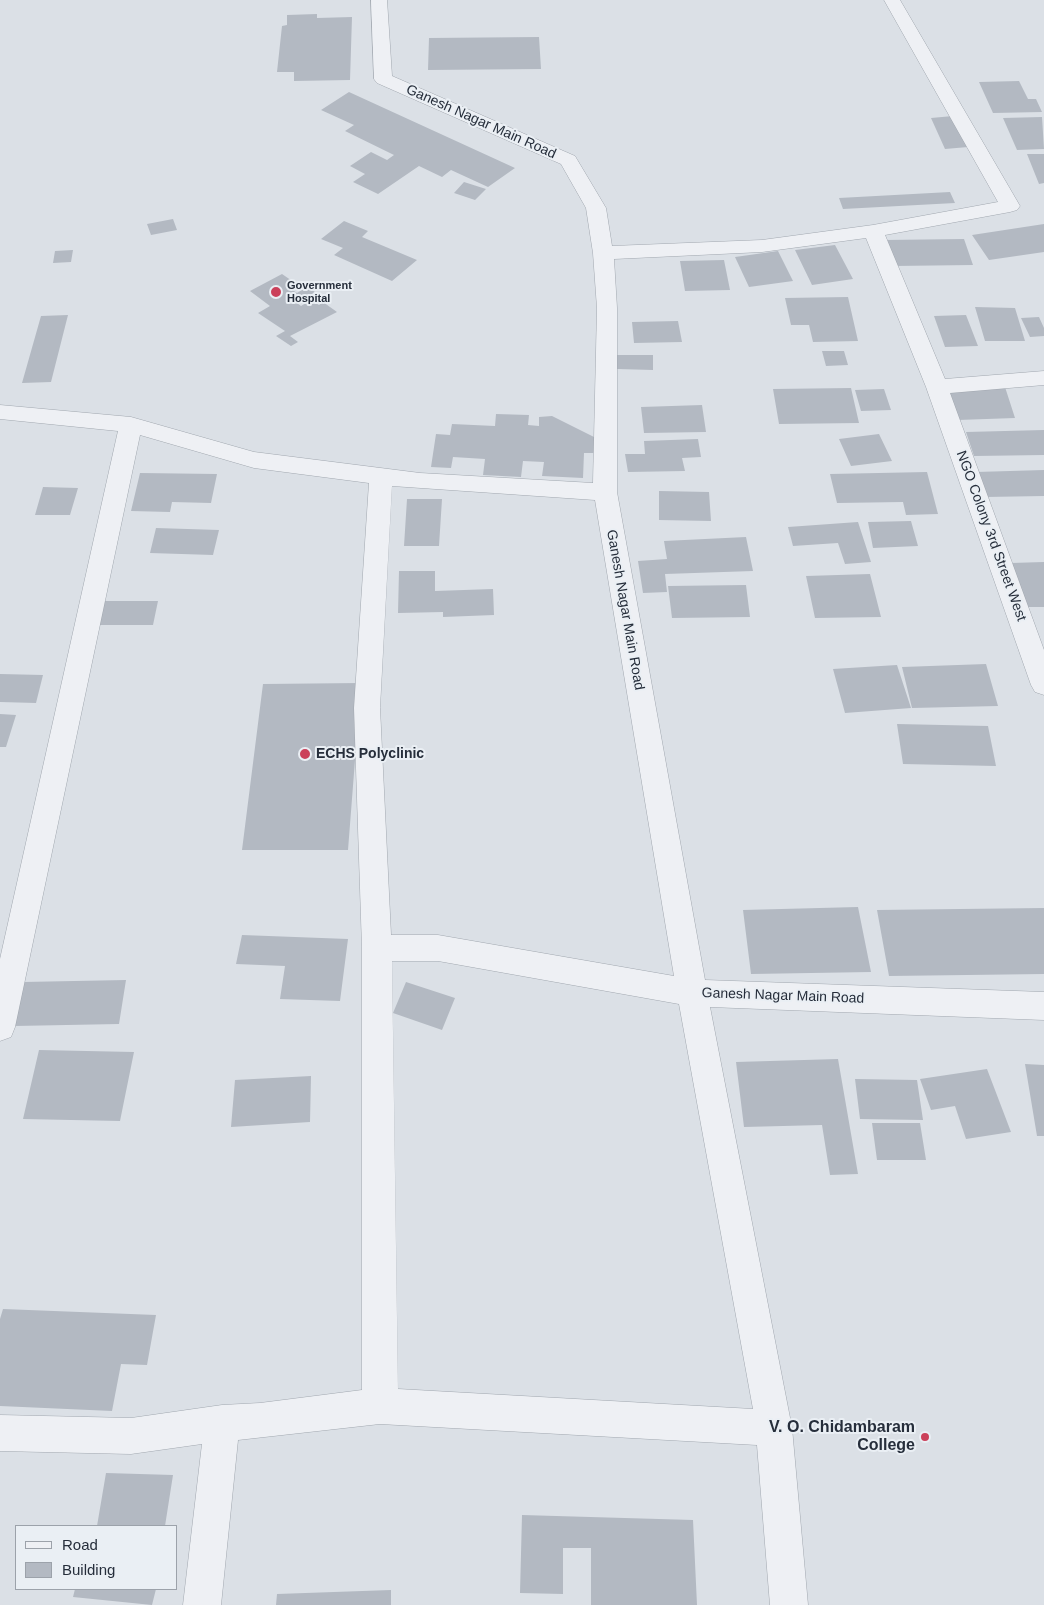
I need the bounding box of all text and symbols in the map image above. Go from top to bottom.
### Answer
street label: Ganesh Nagar Main Road [403,81,559,163]
place label: Government Hospital [287,279,352,305]
marker: Government Hospital [269,285,283,299]
street label: NGO Colony 3rd Street West [952,448,1030,624]
street label: Ganesh Nagar Main Road [603,528,647,692]
place label: ECHS Polyclinic [316,746,424,762]
marker: ECHS Polyclinic [298,747,312,761]
street label: Ganesh Nagar Main Road [701,985,865,1007]
place label: V. O. Chidambaram College [769,1418,915,1456]
marker: V. O. Chidambaram College [919,1431,931,1443]
legend [15,1525,178,1590]
text: Road [62,1536,98,1553]
text: Building [62,1561,115,1578]

